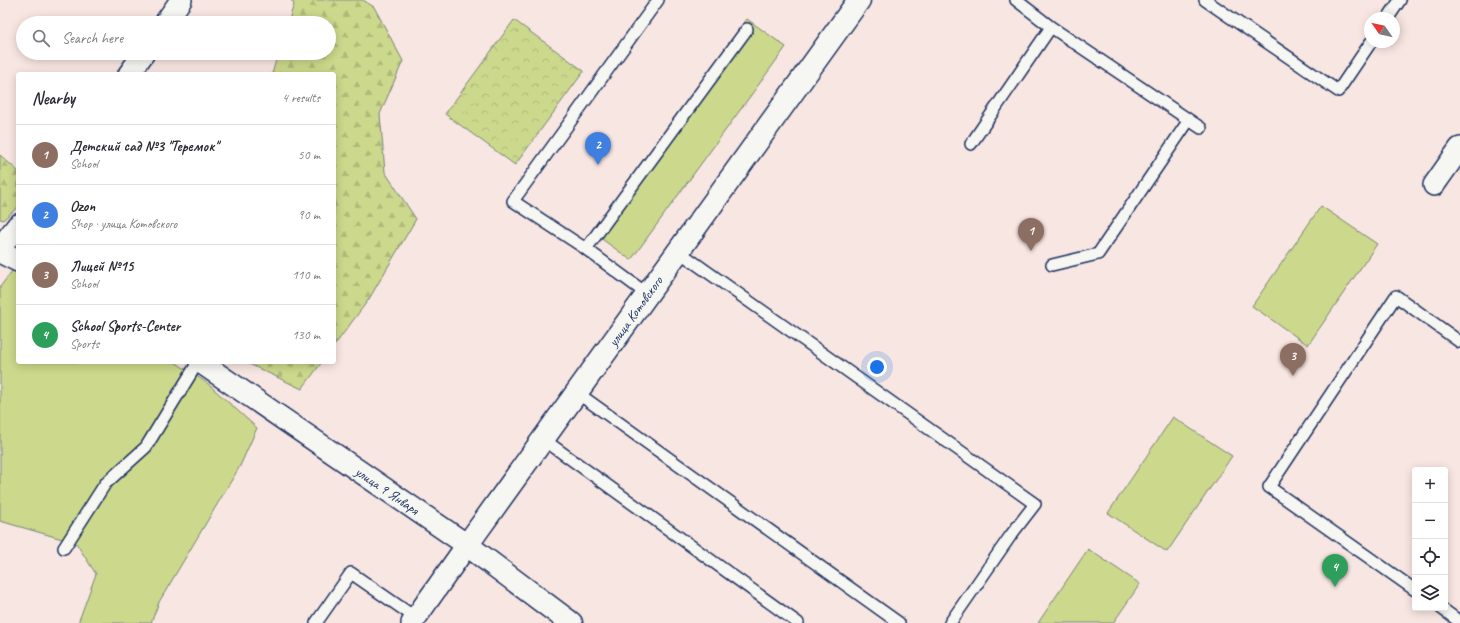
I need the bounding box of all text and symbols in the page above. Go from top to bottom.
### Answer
north arrow [1364,12,1400,48]
search box [16,16,336,60]
icon: search [30,27,52,49]
text: Search here [62,29,123,48]
text: Nearby [32,88,75,109]
text: 4 results [282,90,320,106]
pin: 2 [585,132,611,165]
text: Детский сад №3 "Теремок" [70,137,218,156]
text: 1 [42,147,48,163]
text: 50 m [298,147,320,163]
text: School [70,156,98,172]
text: Ozon [70,197,95,216]
text: 2 [42,207,48,223]
text: 90 m [298,207,320,223]
text: Shop · улица Котовского [70,216,177,232]
pin: 1 [1018,218,1044,251]
text: Лицей №15 [70,257,133,276]
text: 3 [42,267,48,283]
text: 110 m [292,267,320,283]
street label: улица Котовского [604,272,667,350]
text: School [70,276,98,292]
text: School Sports-Center [70,317,180,336]
text: 4 [42,327,48,343]
text: 130 m [292,327,320,343]
text: Sports [70,336,99,352]
pin: 3 [1280,343,1306,376]
your location [867,357,887,377]
street label: улица 9 Января [351,462,424,519]
map controls [1412,467,1448,611]
button: + [1412,467,1448,503]
button: − [1412,503,1448,539]
button: locate [1412,539,1448,575]
pin: 4 [1322,554,1348,587]
button: layers [1412,575,1448,611]

